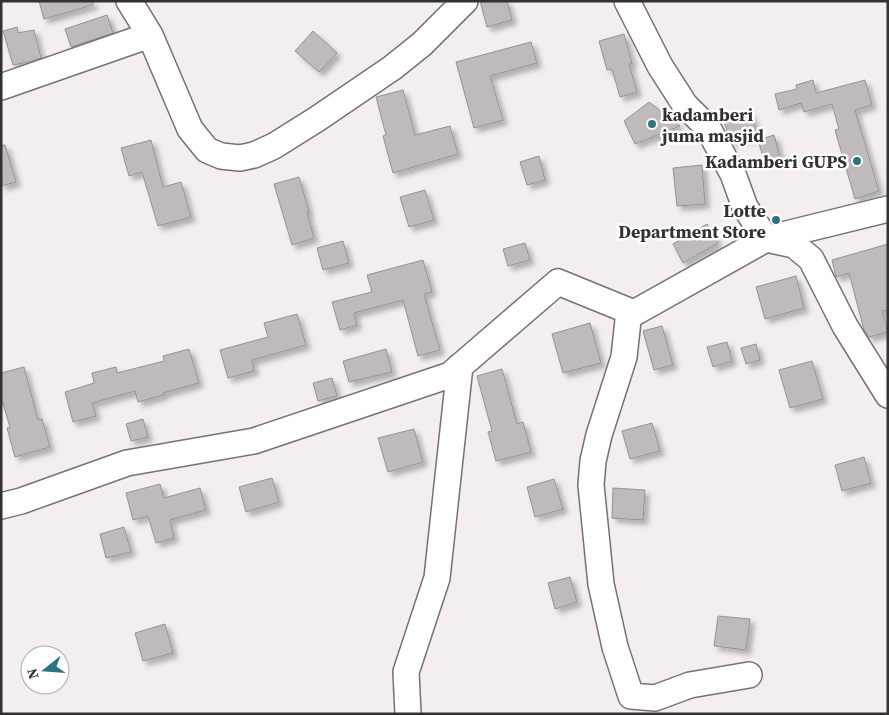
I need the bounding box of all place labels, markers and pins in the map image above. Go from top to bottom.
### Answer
place label: kadamberi juma masjid [660,102,764,148]
marker: kadamberi juma masjid [646,118,658,130]
place label: Kadamberi GUPS [705,149,847,174]
marker: Kadamberi GUPS [851,155,863,167]
place label: Lotte Department Store [618,198,766,244]
marker: Lotte Department Store [770,214,782,226]

